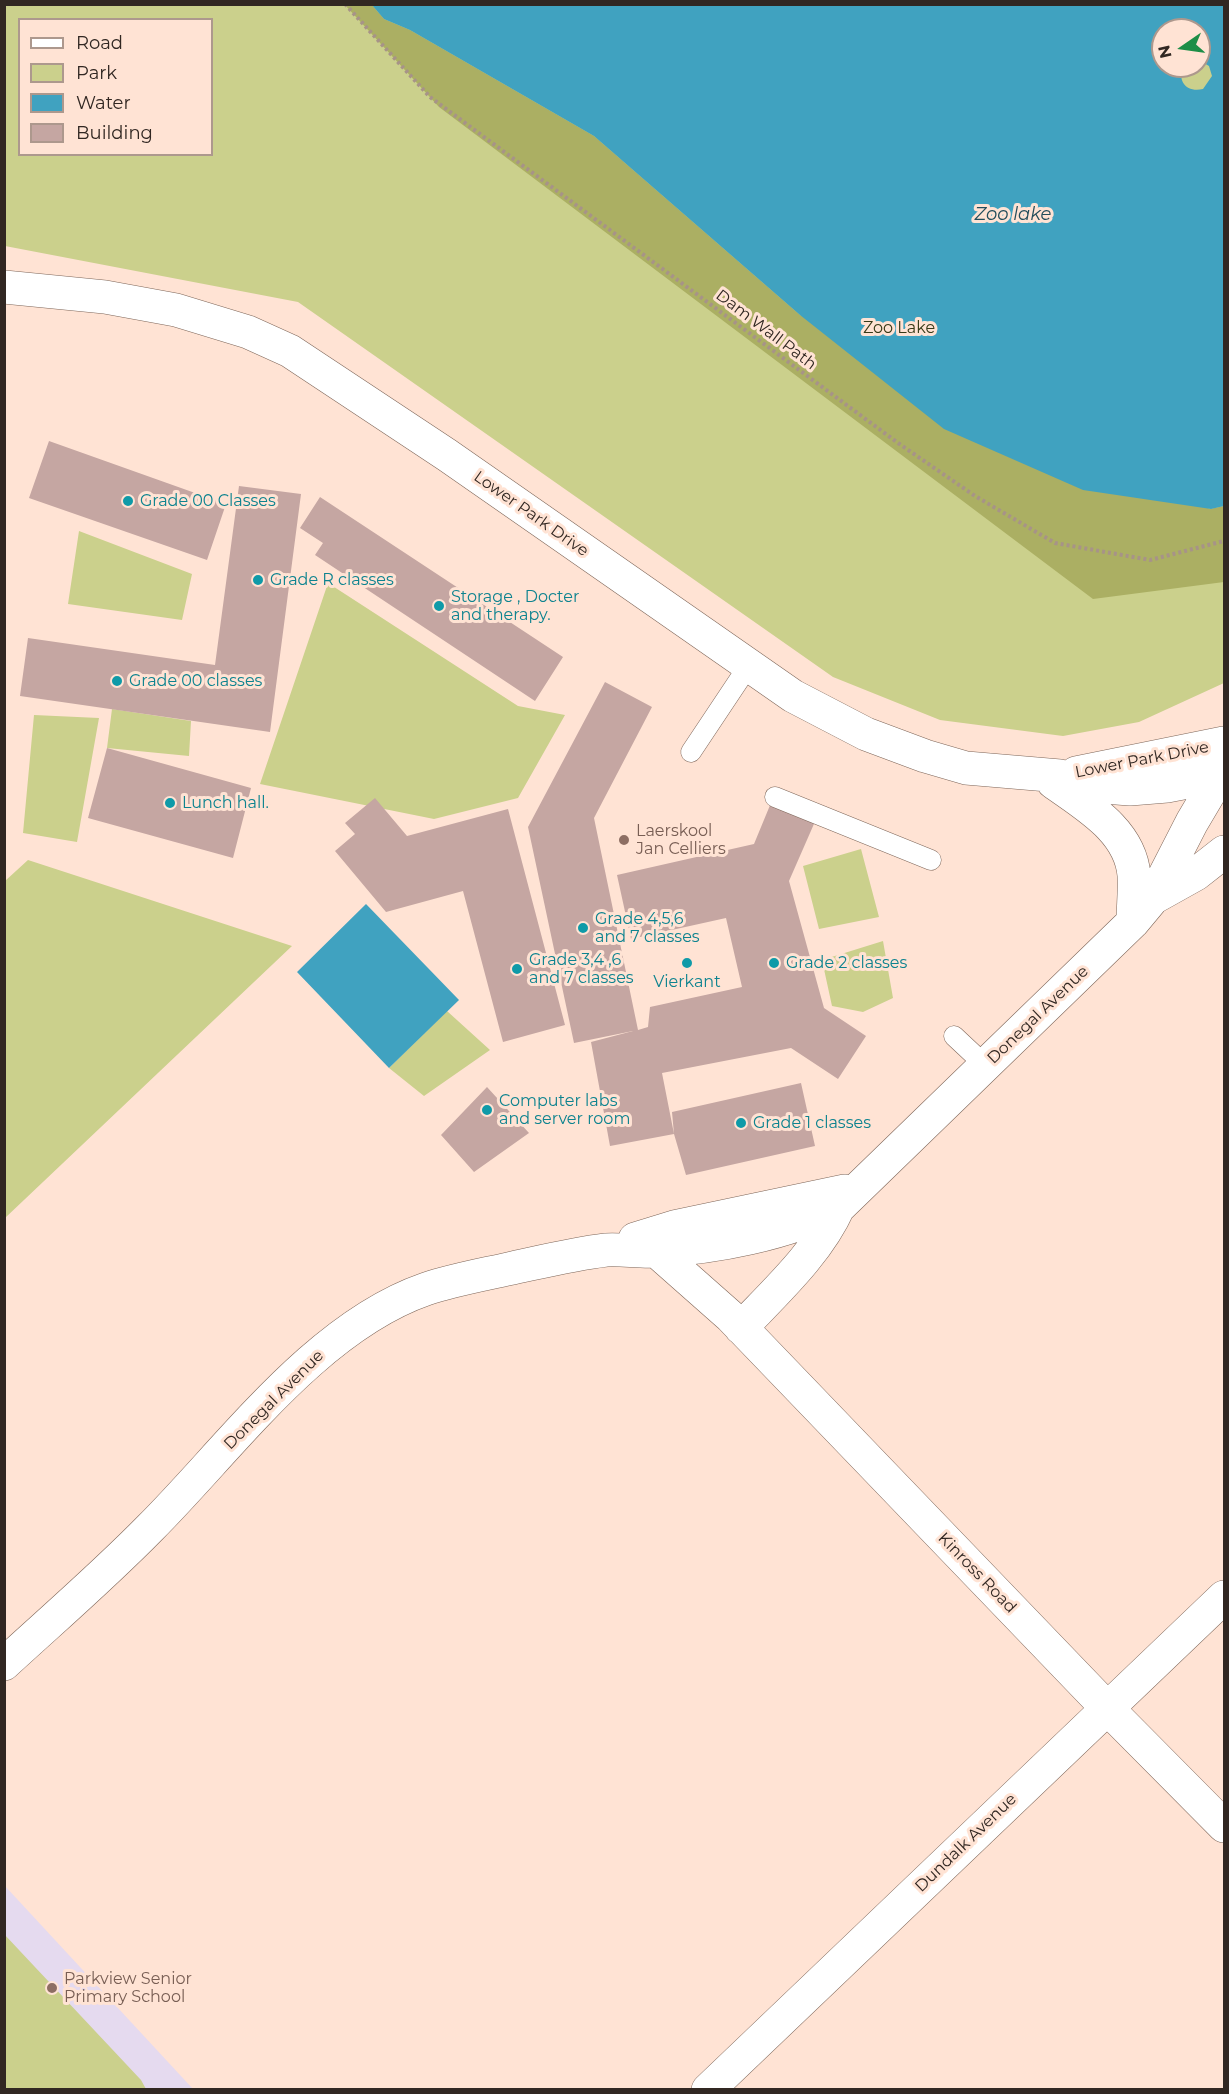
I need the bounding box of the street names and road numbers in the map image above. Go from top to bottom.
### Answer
street label: Dam Wall Path [712,286,820,374]
street label: Lower Park Drive [470,467,592,561]
street label: Lower Park Drive [1073,738,1211,782]
street label: Donegal Avenue [983,962,1093,1068]
street label: Donegal Avenue [220,1346,328,1454]
street label: Kinross Road [934,1529,1020,1617]
street label: Dundalk Avenue [911,1790,1021,1896]

